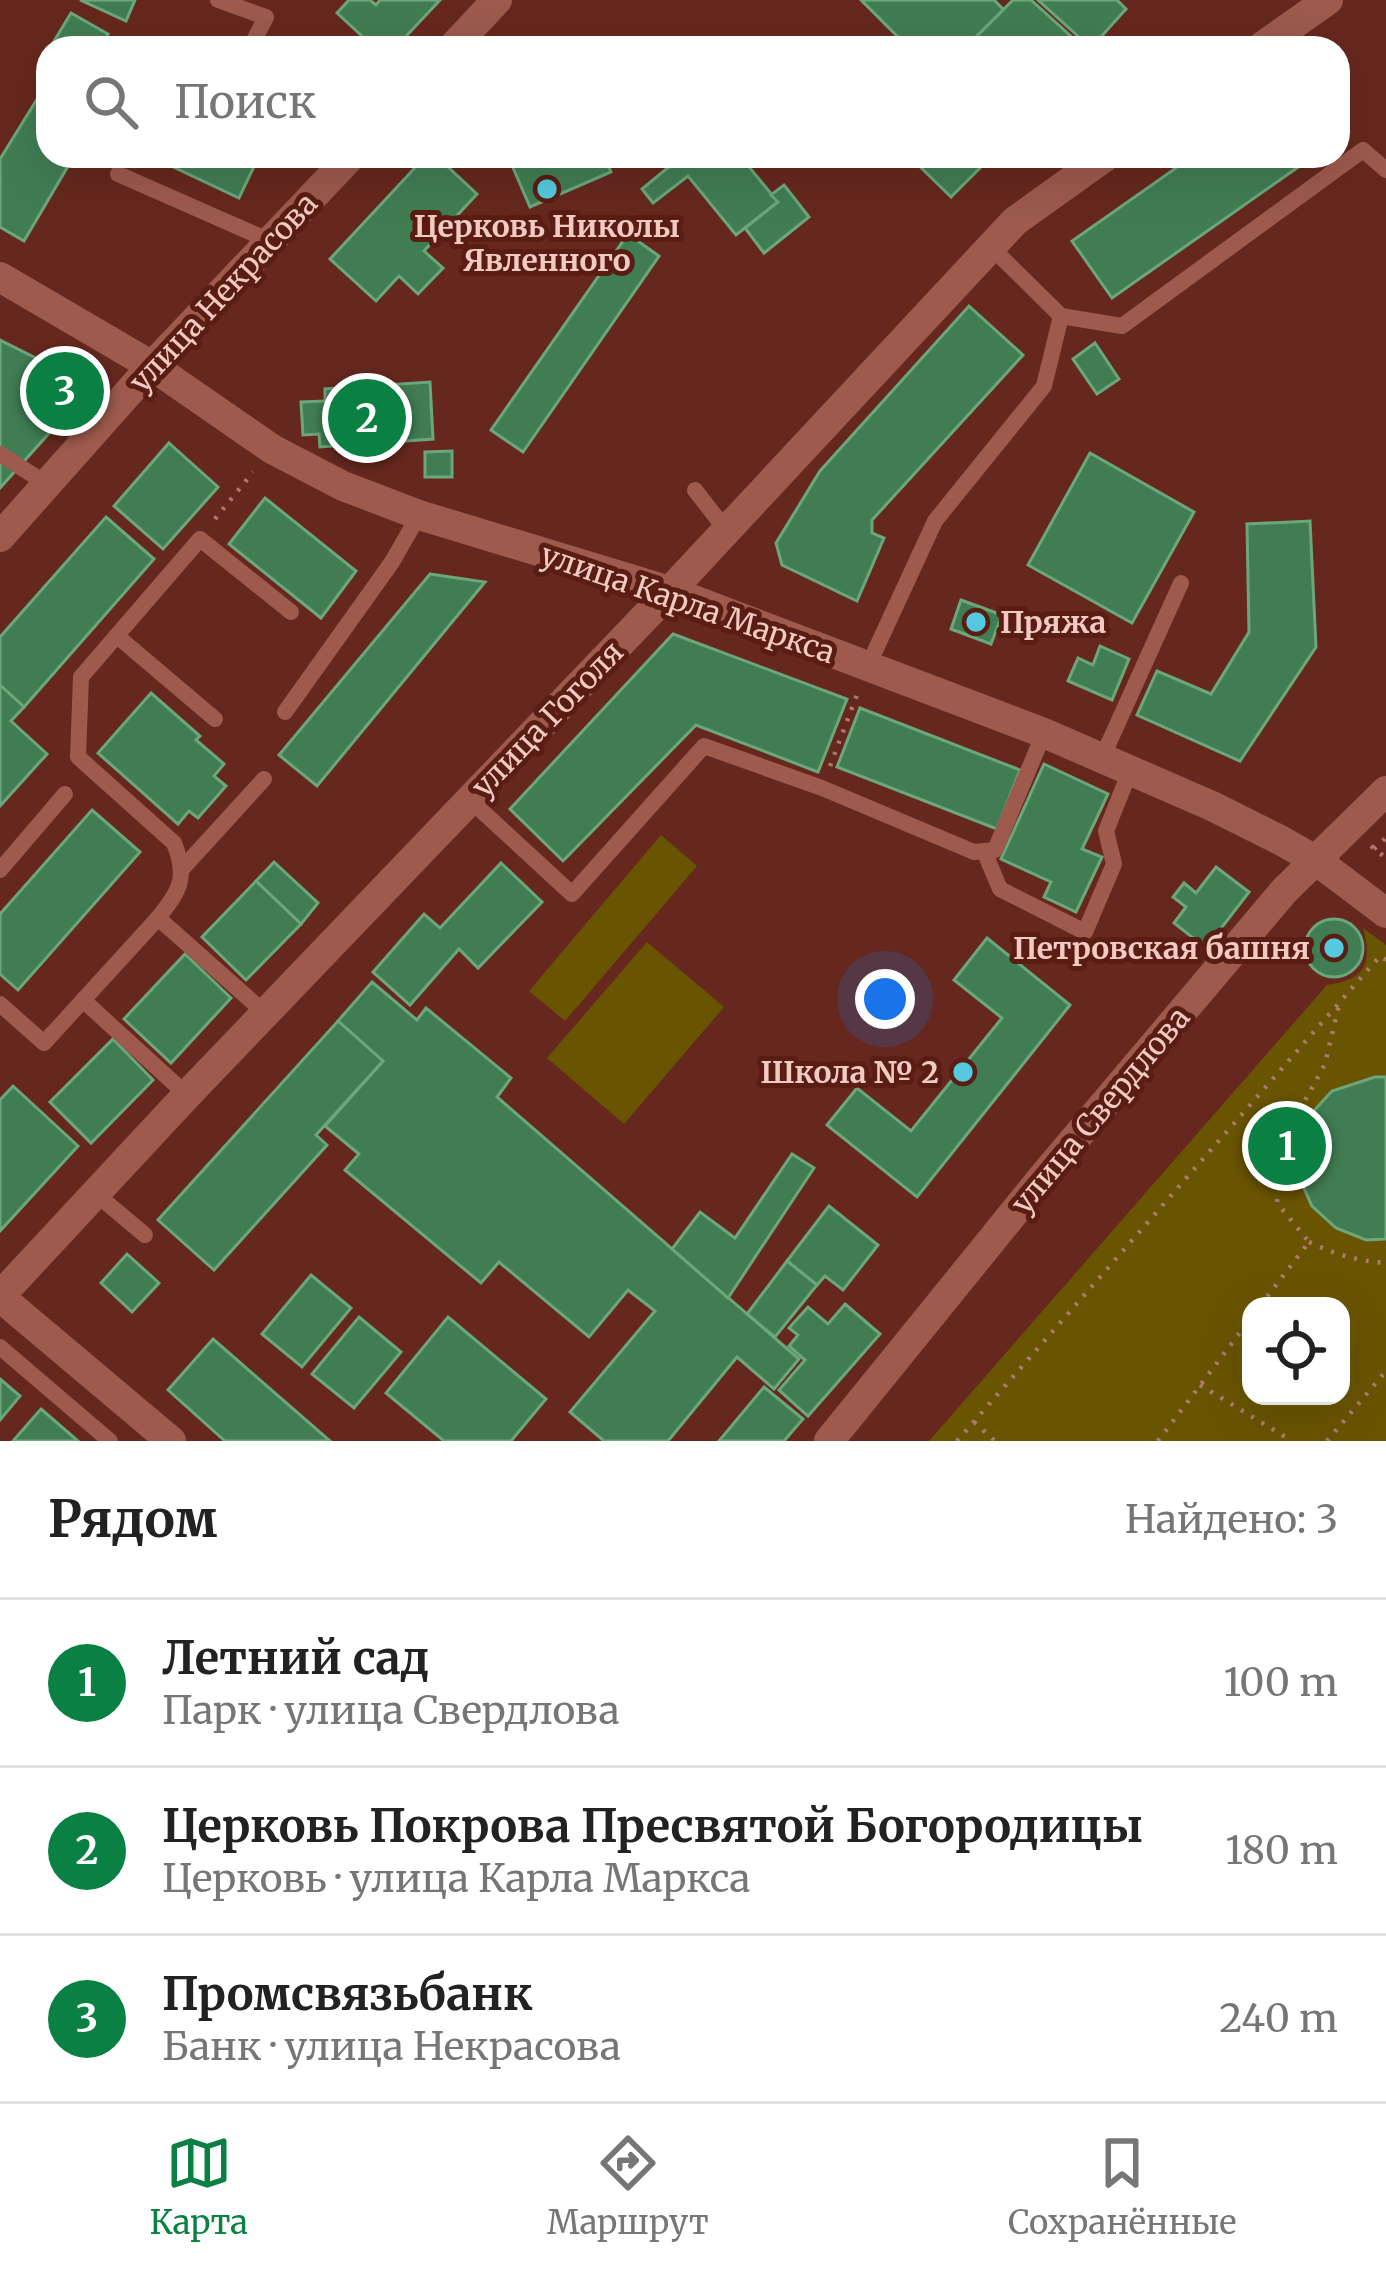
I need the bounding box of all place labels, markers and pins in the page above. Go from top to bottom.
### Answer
marker: Церковь Николы Явленного [534,176,560,202]
place label: Церковь Николы Явленного [414,207,680,279]
pin: 3 [26,346,104,436]
pin: 2 [328,373,406,463]
place label: Пряжа [1000,603,1106,641]
marker: Пряжа [963,609,989,635]
place label: Петровская башня [1013,929,1310,967]
marker: Петровская башня [1321,935,1347,961]
place label: Школа № 2 [760,1053,939,1091]
marker: Школа № 2 [950,1059,976,1085]
pin: 1 [1248,1101,1326,1191]

